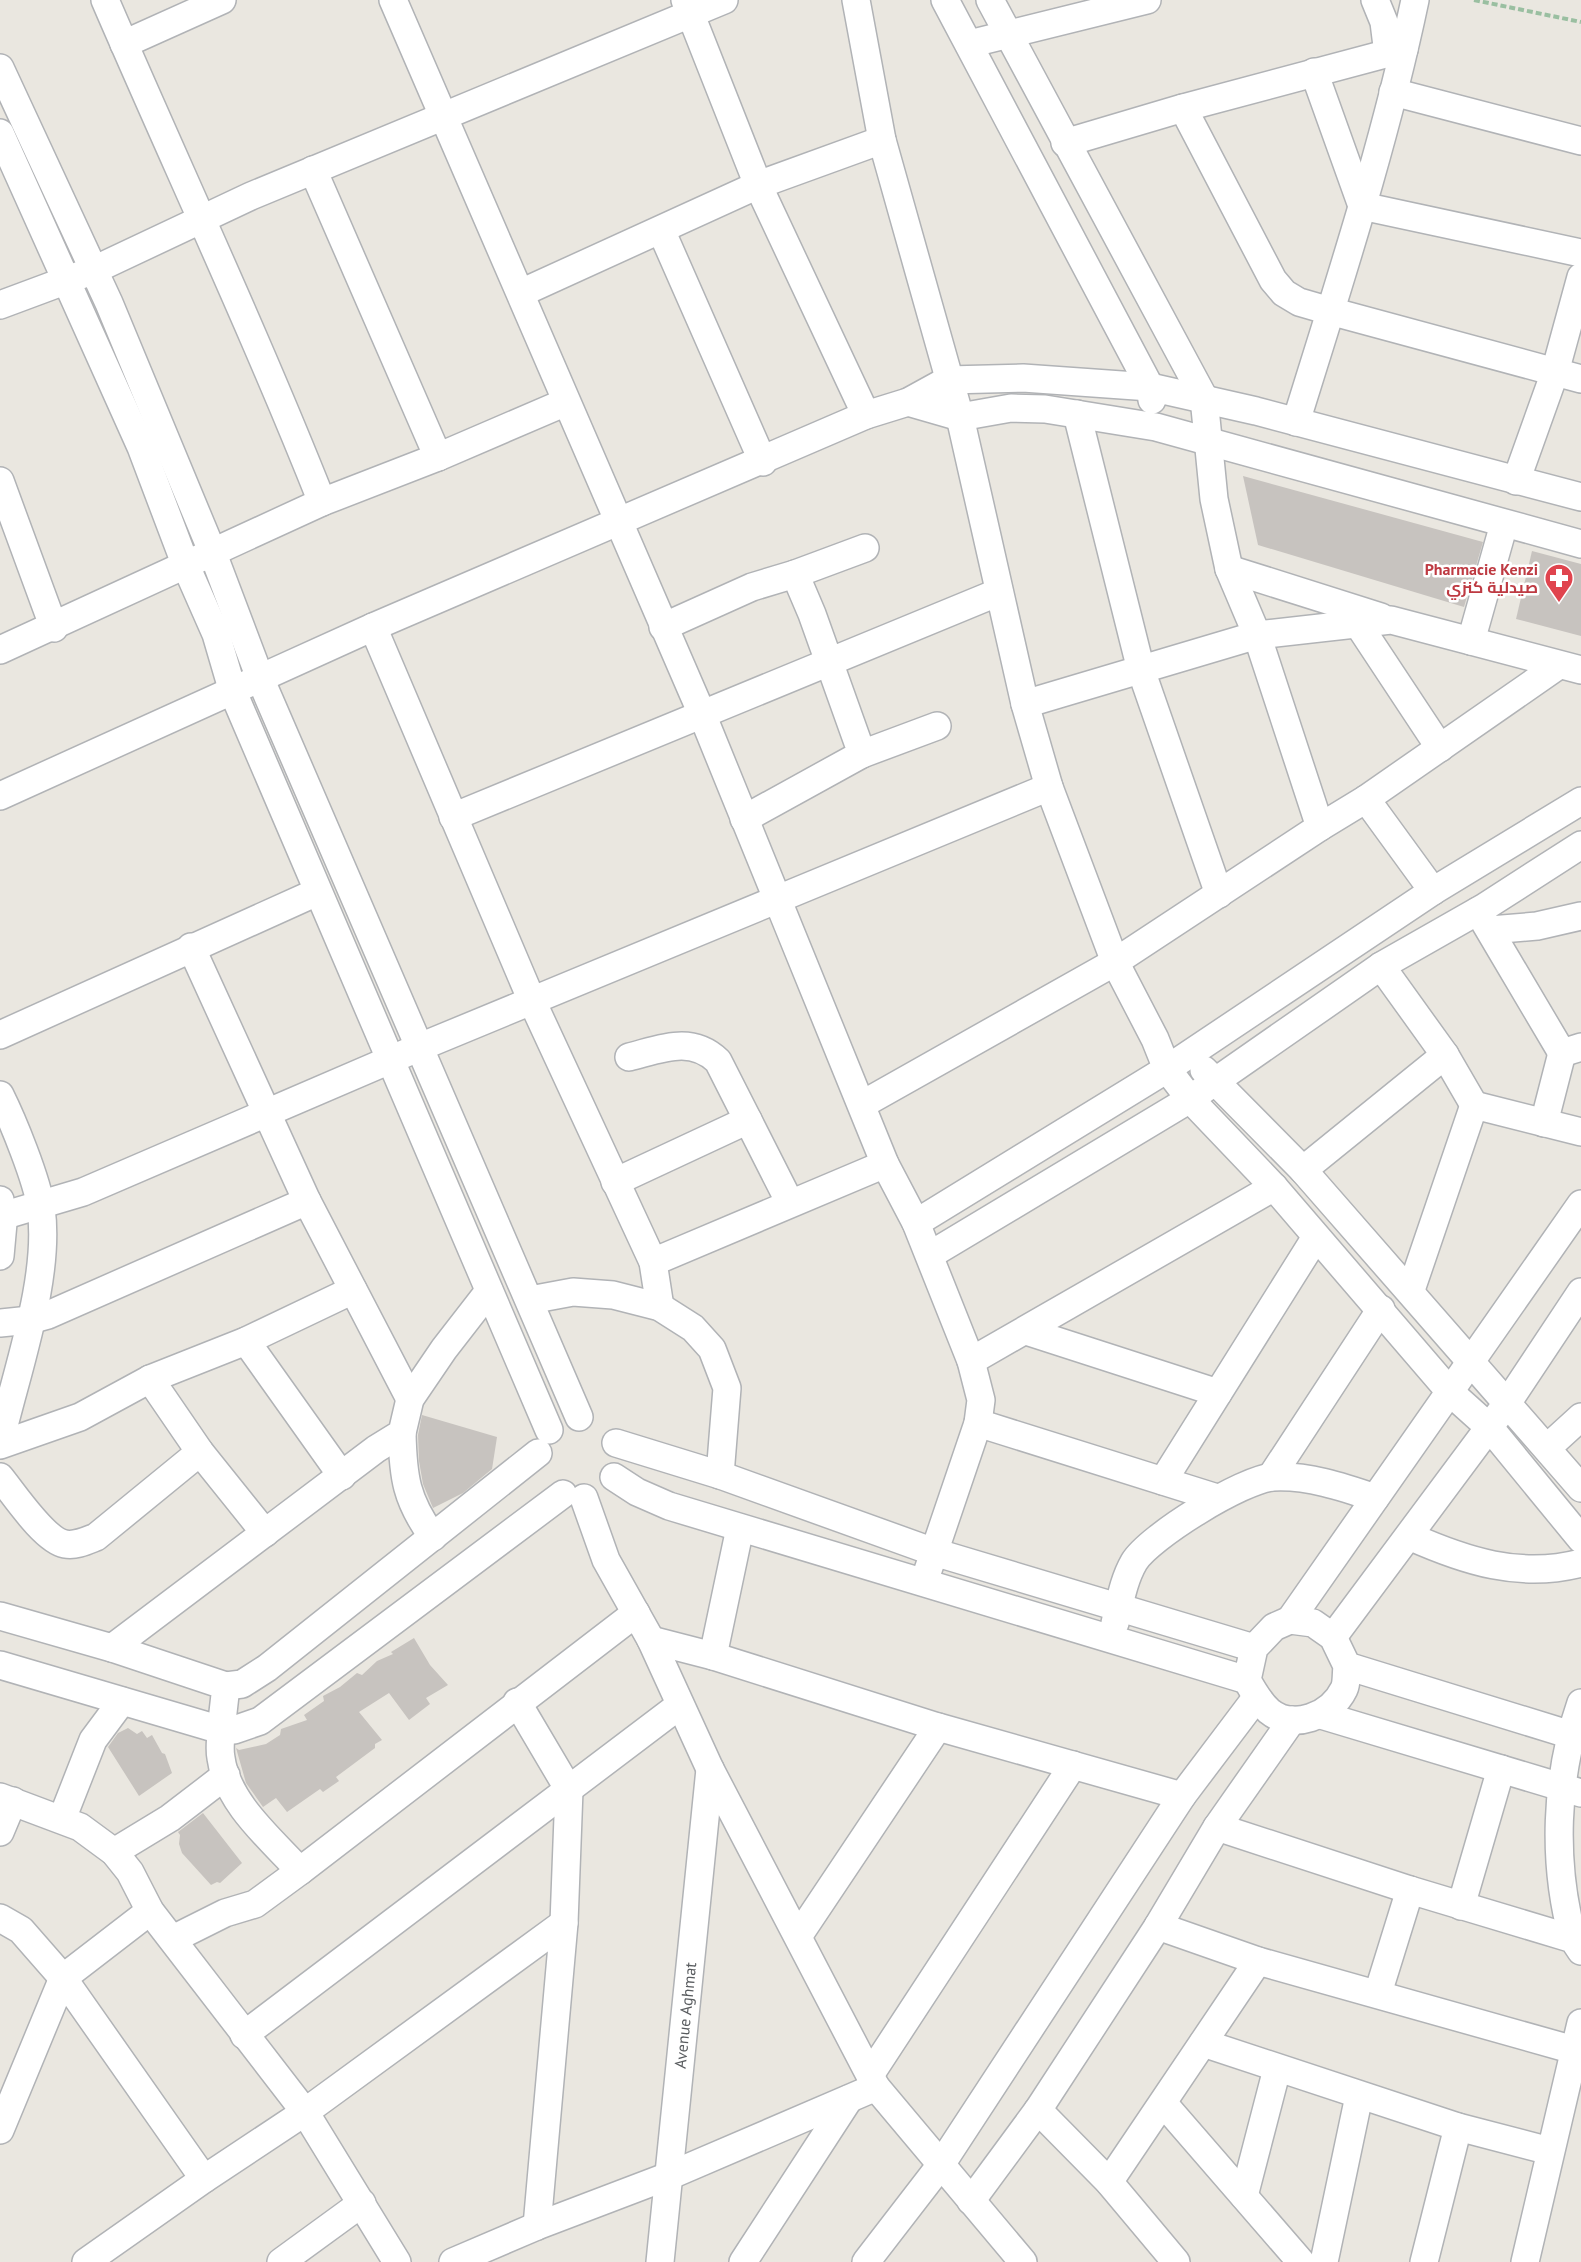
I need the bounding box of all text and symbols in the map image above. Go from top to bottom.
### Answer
place label: Pharmacie Kenzi صيدلية كنزي [1425,559,1538,600]
pharmacy icon: Pharmacie Kenzi صيدلية كنزي [1543,562,1575,604]
street label: Avenue Aghmat [670,1961,700,2069]

